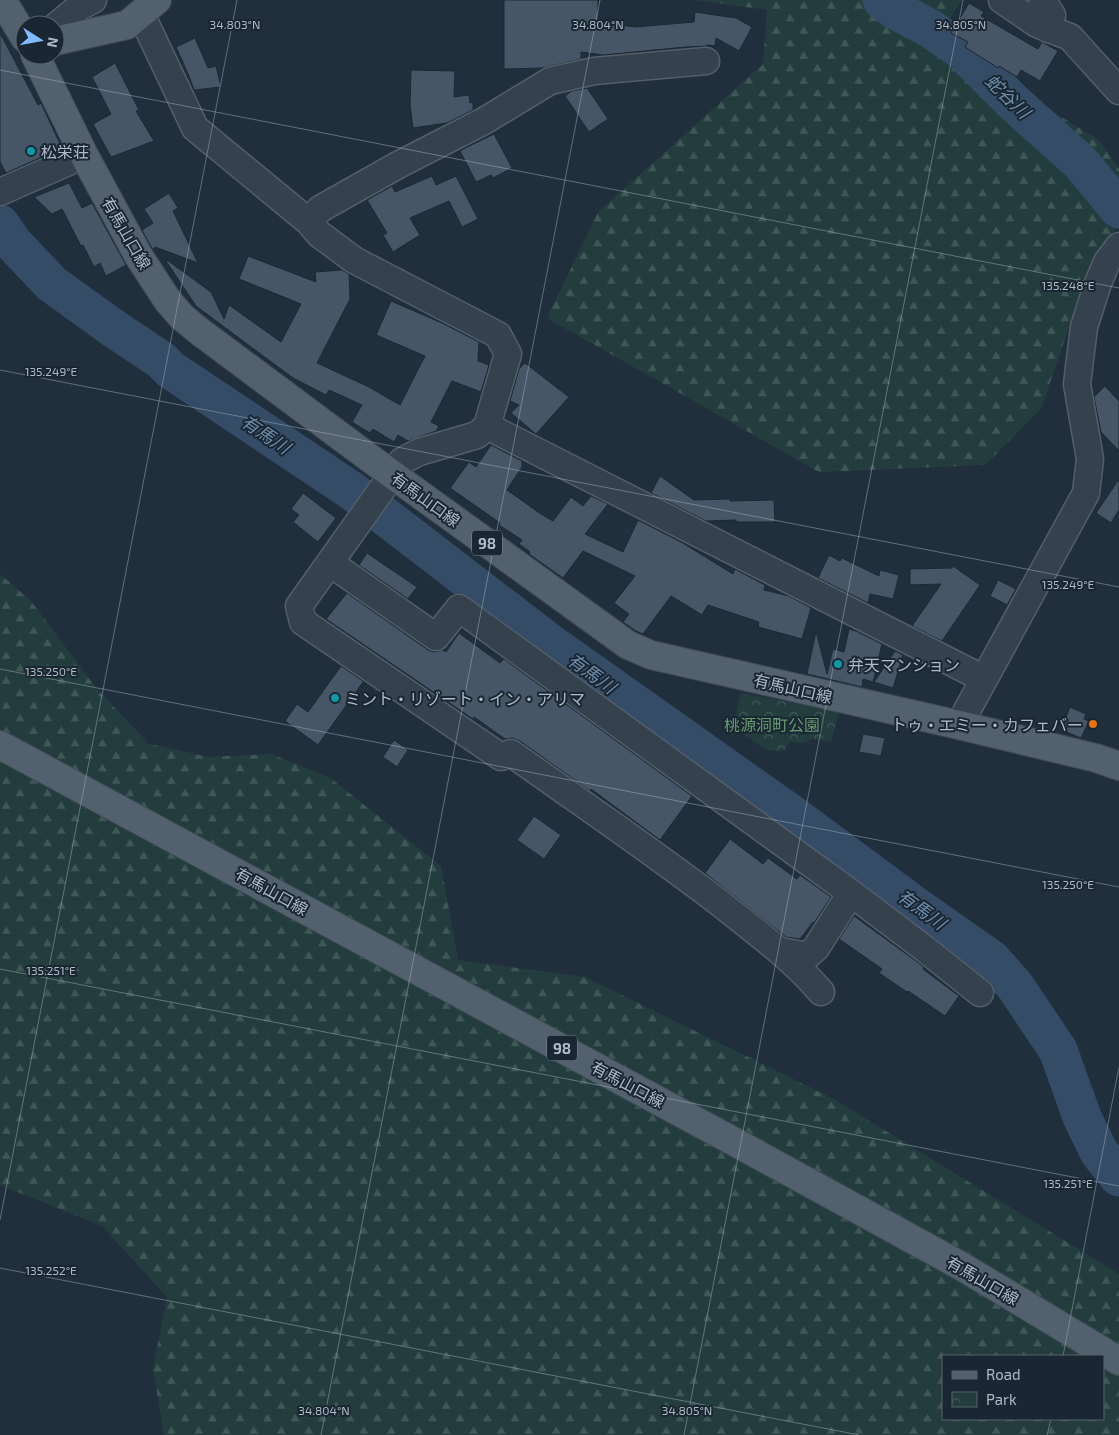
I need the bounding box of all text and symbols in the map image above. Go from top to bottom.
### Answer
north arrow [15,15,65,65]
text: 34.803°N [210,17,260,31]
text: 34.804°N [572,17,624,31]
text: 34.805°N [936,17,986,31]
text: N [44,36,63,49]
water label: 蛇谷川 [981,69,1037,124]
place label: 松栄荘 [41,142,89,161]
marker: 松栄荘 [25,145,37,157]
street label: 有馬山口線 [99,194,155,272]
text: 135.248°E [1041,278,1095,292]
text: 135.249°E [25,364,78,378]
water label: 有馬川 [237,410,296,459]
street label: 有馬山口線 [388,468,464,530]
road number: 98 [472,530,502,556]
text: 135.249°E [1042,577,1095,591]
water label: 有馬川 [564,648,622,699]
place label: 弁天マンション [848,655,960,674]
marker: 弁天マンション [832,658,844,670]
text: 135.250°E [25,664,77,678]
street label: 有馬山口線 [752,670,834,706]
place label: ミント・リゾート・イン・アリマ [345,689,585,708]
marker: ミント・リゾート・イン・アリマ [329,692,341,704]
park label: 桃源洞町公園 [724,715,820,734]
place label: トゥ・エミー・カフェバー [891,715,1083,734]
marker: トゥ・エミー・カフェバー [1087,718,1099,730]
street label: 有馬山口線 [232,863,312,919]
text: 135.250°E [1042,877,1094,891]
water label: 有馬川 [894,884,952,935]
text: 135.251°E [26,963,76,977]
road number: 98 [547,1036,577,1060]
street label: 有馬山口線 [588,1057,668,1111]
text: 135.251°E [1043,1176,1093,1190]
street label: 有馬山口線 [944,1252,1022,1308]
text: 135.252°E [25,1263,77,1277]
legend [942,1355,1104,1420]
text: Road [986,1365,1021,1383]
text: Park [986,1390,1017,1408]
text: 34.804°N [298,1403,350,1417]
text: 34.805°N [662,1403,712,1417]

